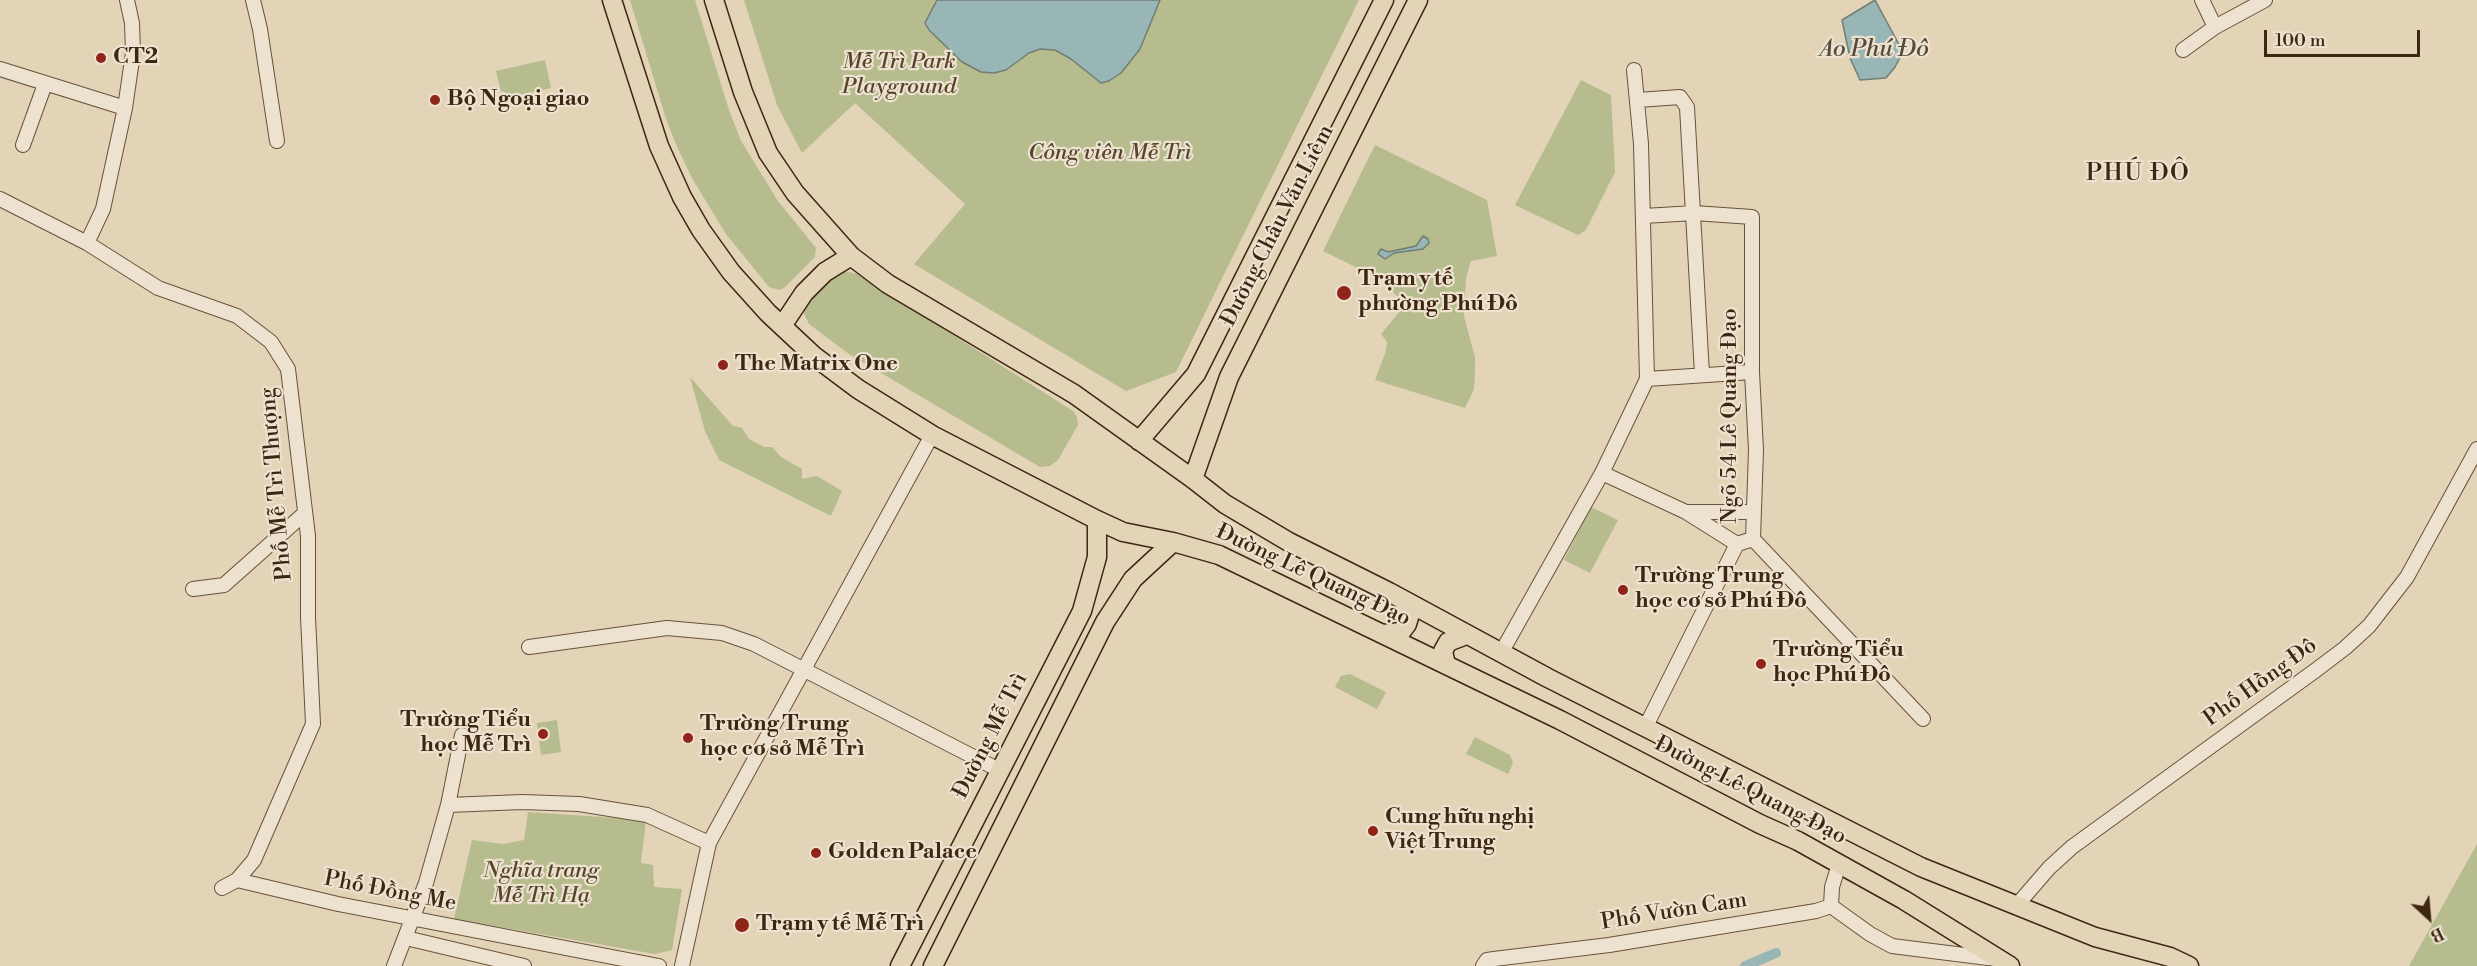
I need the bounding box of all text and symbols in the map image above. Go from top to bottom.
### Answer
scale bar [2267,18,2423,56]
text: 100 m [2275,29,2326,52]
water label: Ao Phú Đô [1819,36,1929,64]
place label: CT2 [113,45,158,71]
park label: Mễ Trì Park Playground [842,50,956,101]
marker: CT2 [94,51,108,65]
place label: Bộ Ngoại giao [447,87,590,113]
marker: Bộ Ngoại giao [428,93,442,107]
street label: Đường Châu Văn Liêm [1216,121,1340,331]
park label: Công viên Mễ Trì [1028,141,1192,167]
district label: PHÚ ĐÔ [2086,160,2190,188]
place label: Trạm y tế phường Phú Đô [1358,267,1518,318]
marker: Trạm y tế phường Phú Đô [1335,284,1353,302]
street label: Ngõ 54 Lê Quang Đạo [1718,308,1744,524]
place label: The Matrix One [735,352,898,378]
marker: The Matrix One [716,358,730,372]
street label: Phố Mễ Trì Thượng [255,386,299,582]
street label: Đường Lê Quang Đạo [1211,519,1415,633]
place label: Trường Trung học cơ sở Phú Đô [1635,564,1807,616]
marker: Trường Trung học cơ sở Phú Đô [1616,583,1630,597]
street label: Phố Hồng Đô [2199,633,2323,733]
place label: Trường Tiểu học Phú Đô [1773,638,1904,690]
marker: Trường Tiểu học Phú Đô [1754,657,1768,671]
street label: Đường Mễ Trì [948,669,1034,803]
place label: Trường Tiểu học Mễ Trì [400,708,531,760]
place label: Trường Trung học cơ sở Mễ Trì [700,712,864,764]
marker: Trường Tiểu học Mễ Trì [536,727,550,741]
marker: Trường Trung học cơ sở Mễ Trì [681,731,695,745]
street label: Đường Lê Quang Đạo [1650,731,1850,851]
place label: Cung hữu nghị Việt Trung [1385,805,1534,856]
marker: Cung hữu nghị Việt Trung [1366,824,1380,838]
place label: Golden Palace [828,840,977,866]
marker: Golden Palace [809,846,823,860]
park label: Nghĩa trang Mễ Trì Hạ [483,859,599,910]
street label: Phố Đồng Me [322,866,458,918]
street label: Phố Vườn Cam [1599,887,1749,937]
north arrow [2399,888,2459,948]
place label: Trạm y tế Mễ Trì [756,912,924,938]
marker: Trạm y tế Mễ Trì [733,916,751,934]
text: B [2427,923,2447,946]

